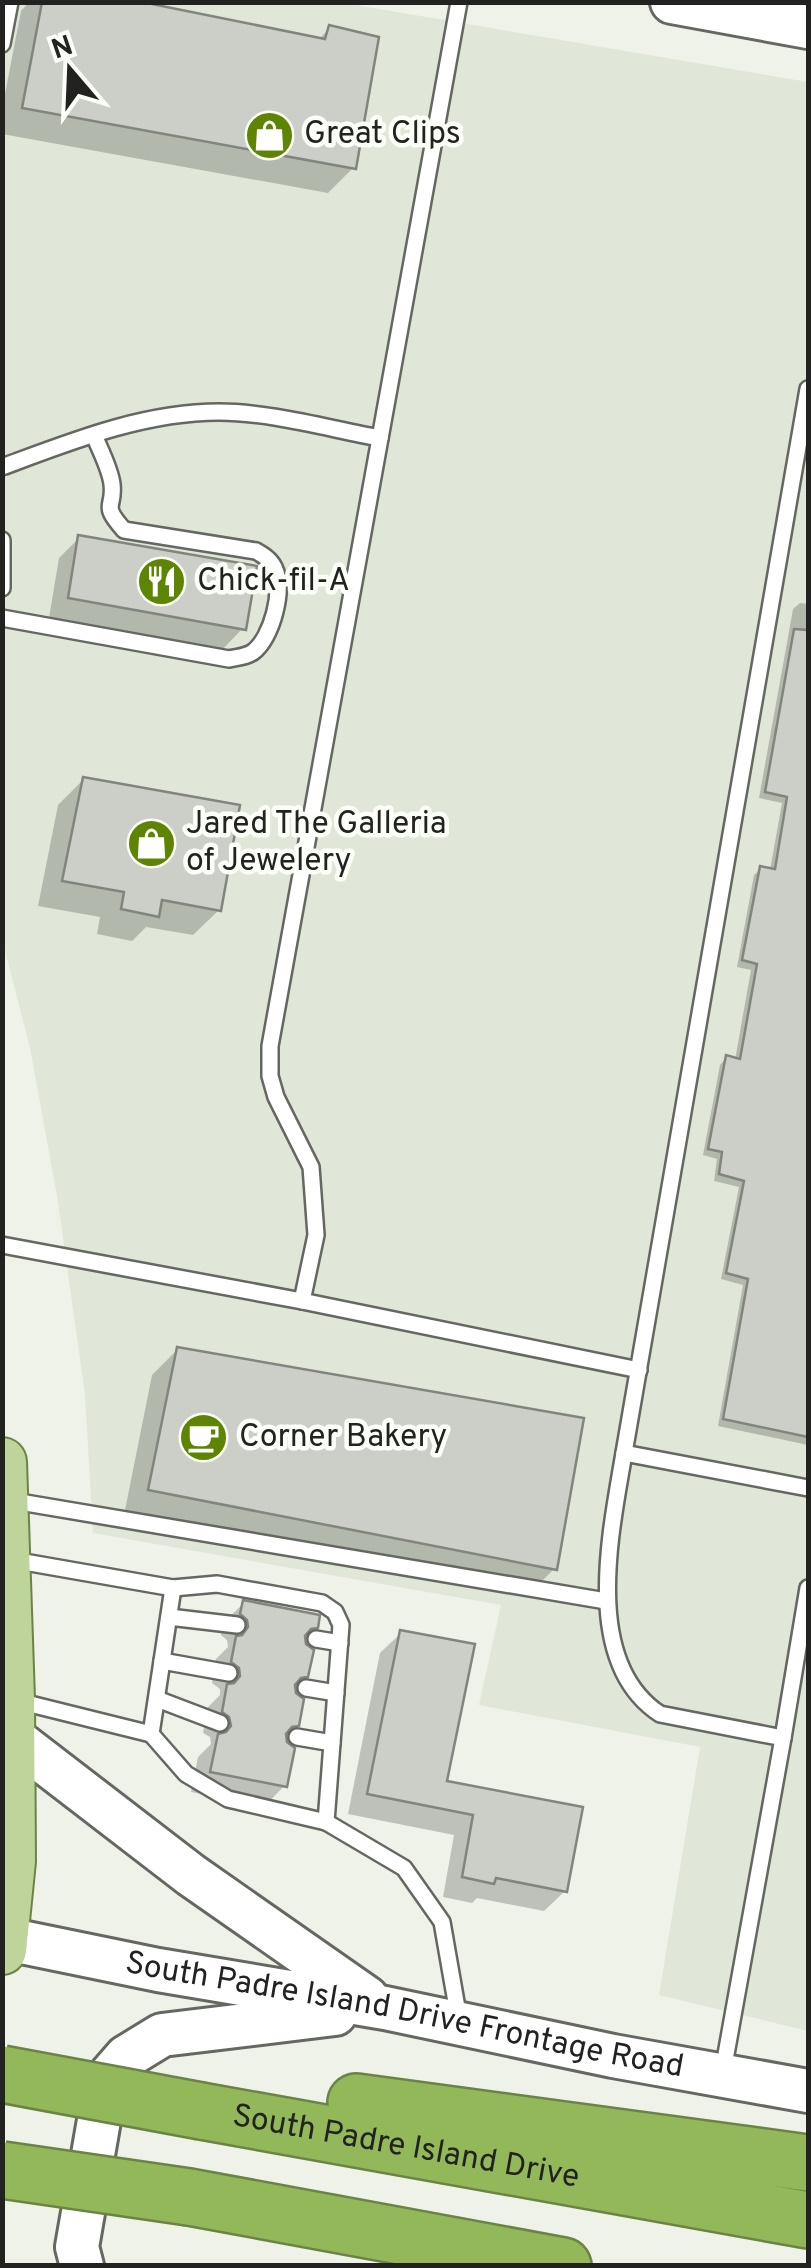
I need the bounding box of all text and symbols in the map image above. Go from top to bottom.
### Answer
north arrow [20,20,120,120]
text: N [47,29,78,69]
shop icon: Great Clips [243,109,295,161]
place label: Great Clips [304,115,461,155]
restaurant icon: Chick-fil-A [136,556,188,608]
place label: Chick-fil-A [197,562,350,602]
place label: Jared The Galleria of Jewelery [186,805,447,882]
shop icon: Jared The Galleria of Jewelery [125,817,177,869]
cafe icon: Corner Bakery [178,1412,230,1464]
place label: Corner Bakery [239,1418,447,1458]
street label: South Padre Island Drive Frontage Road [122,1944,687,2088]
street label: South Padre Island Drive [229,2097,582,2199]

